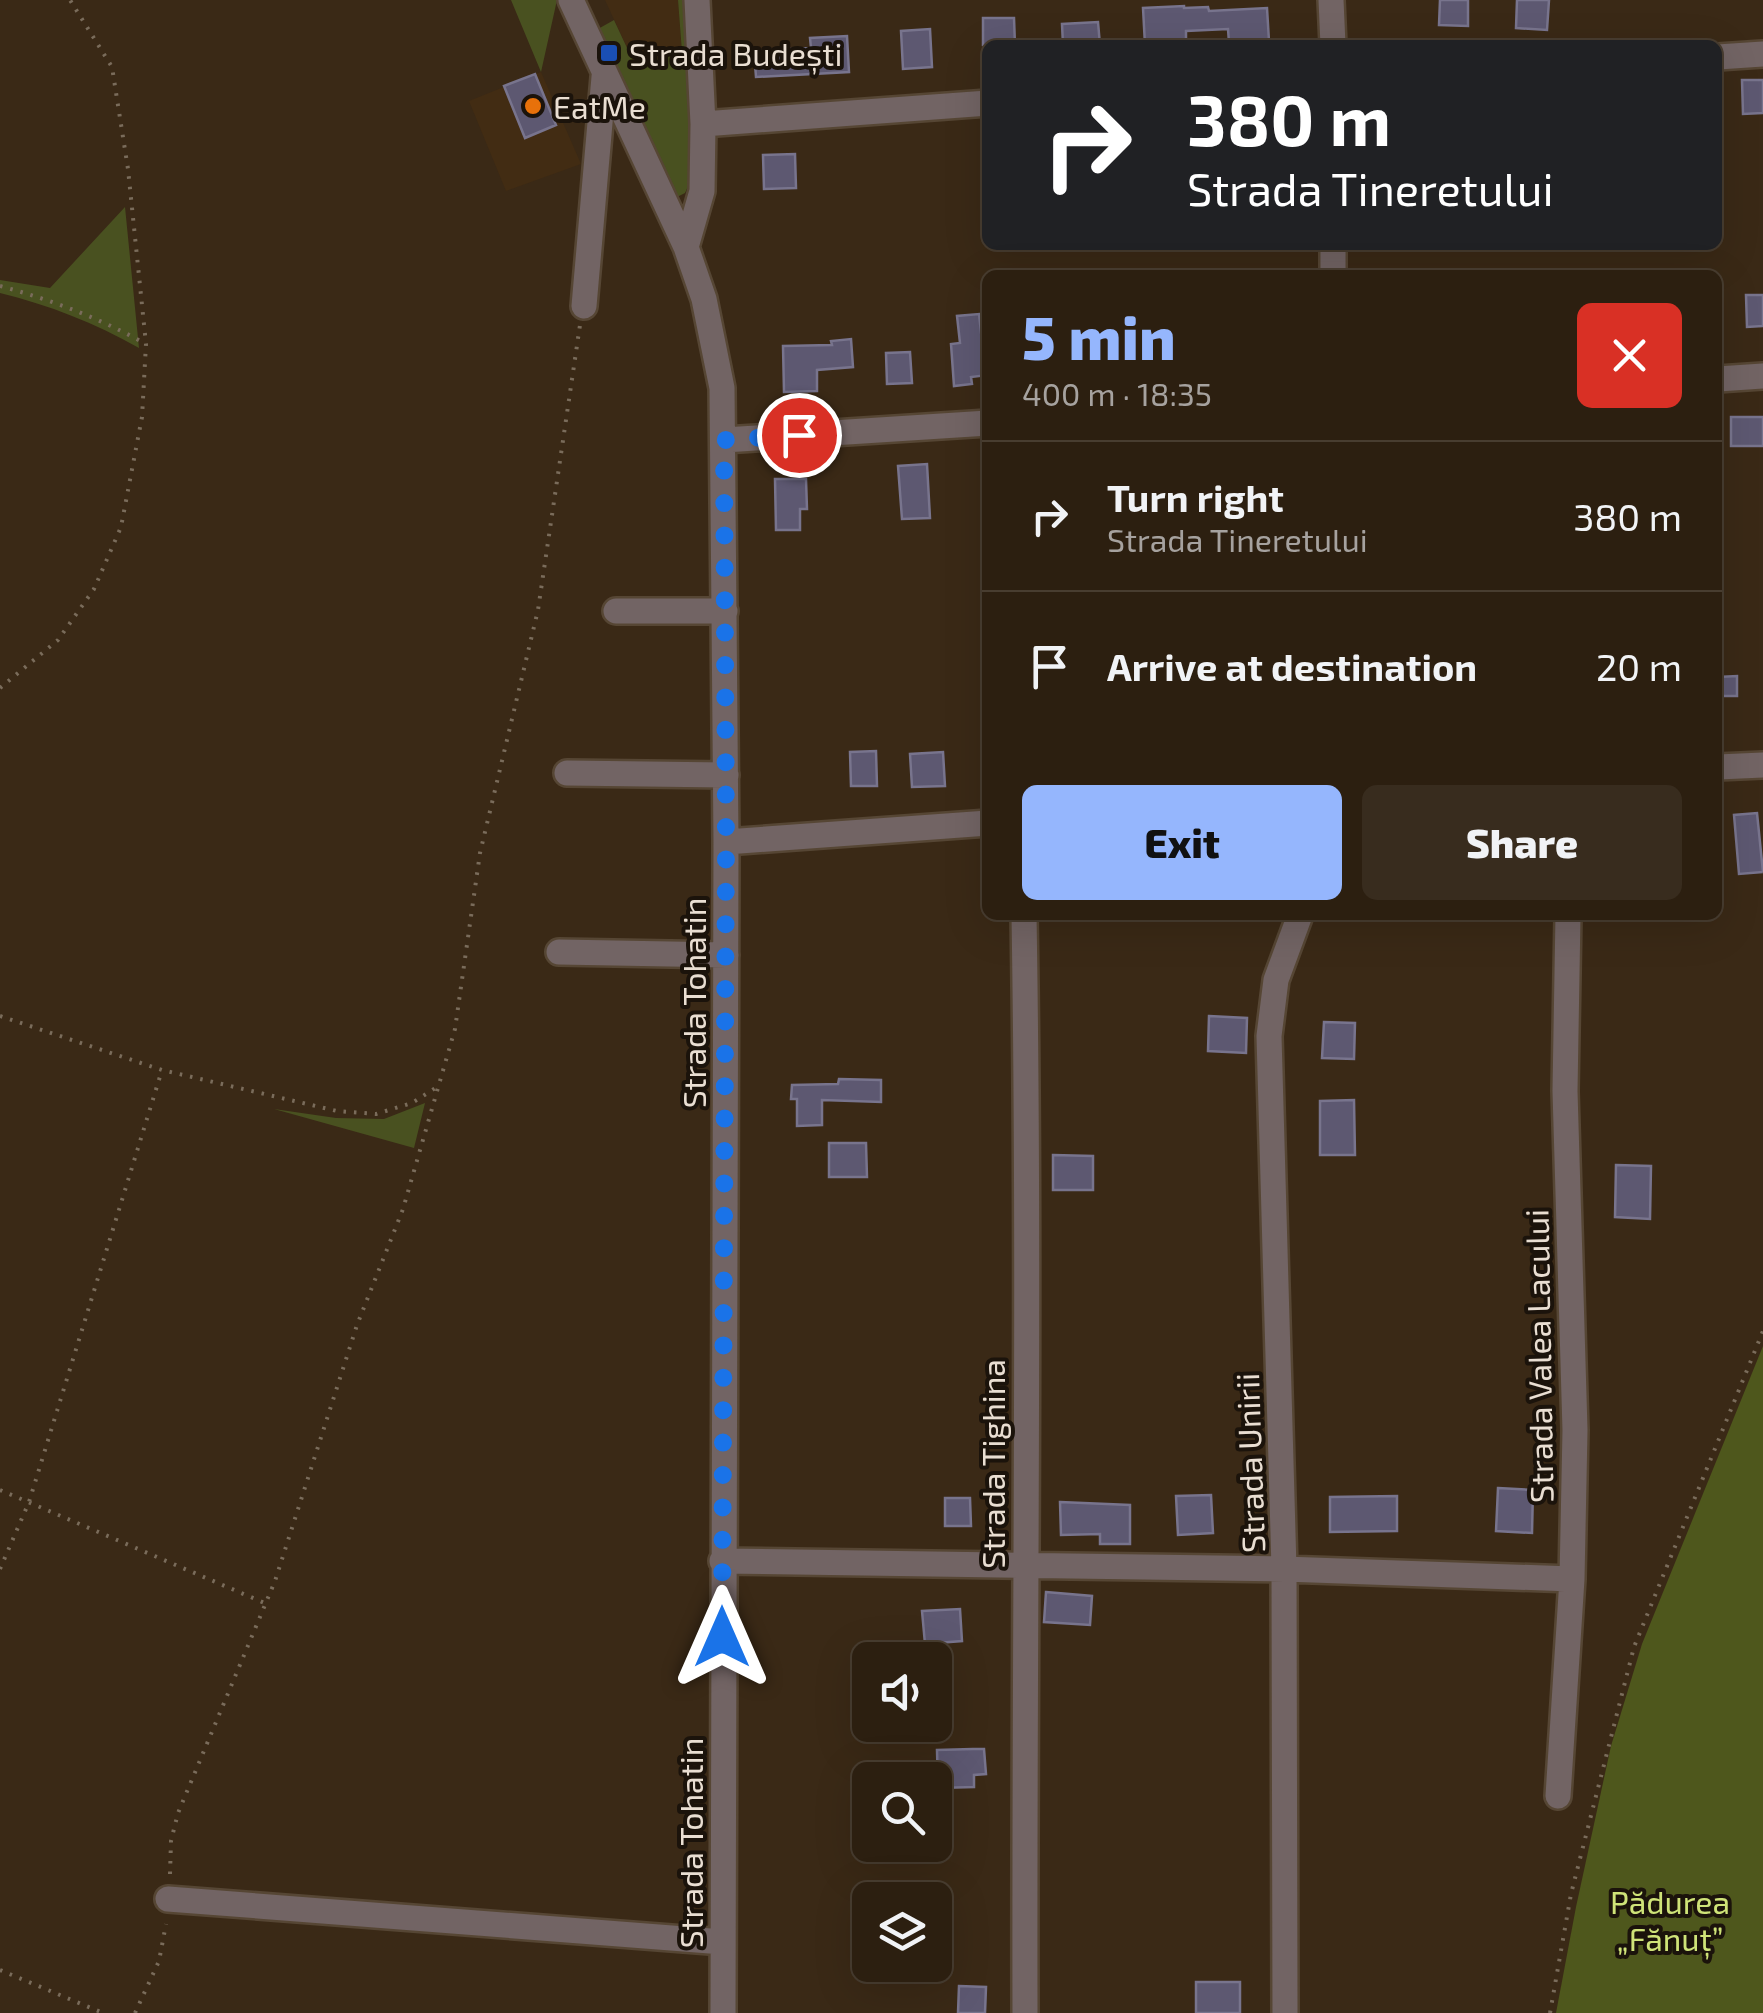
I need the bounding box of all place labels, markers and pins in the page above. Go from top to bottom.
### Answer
place label: Strada Budești [629,34,842,75]
marker: Strada Budești [598,42,620,64]
place label: EatMe [553,87,646,125]
marker: EatMe [522,95,544,117]
pin [757,393,842,478]

